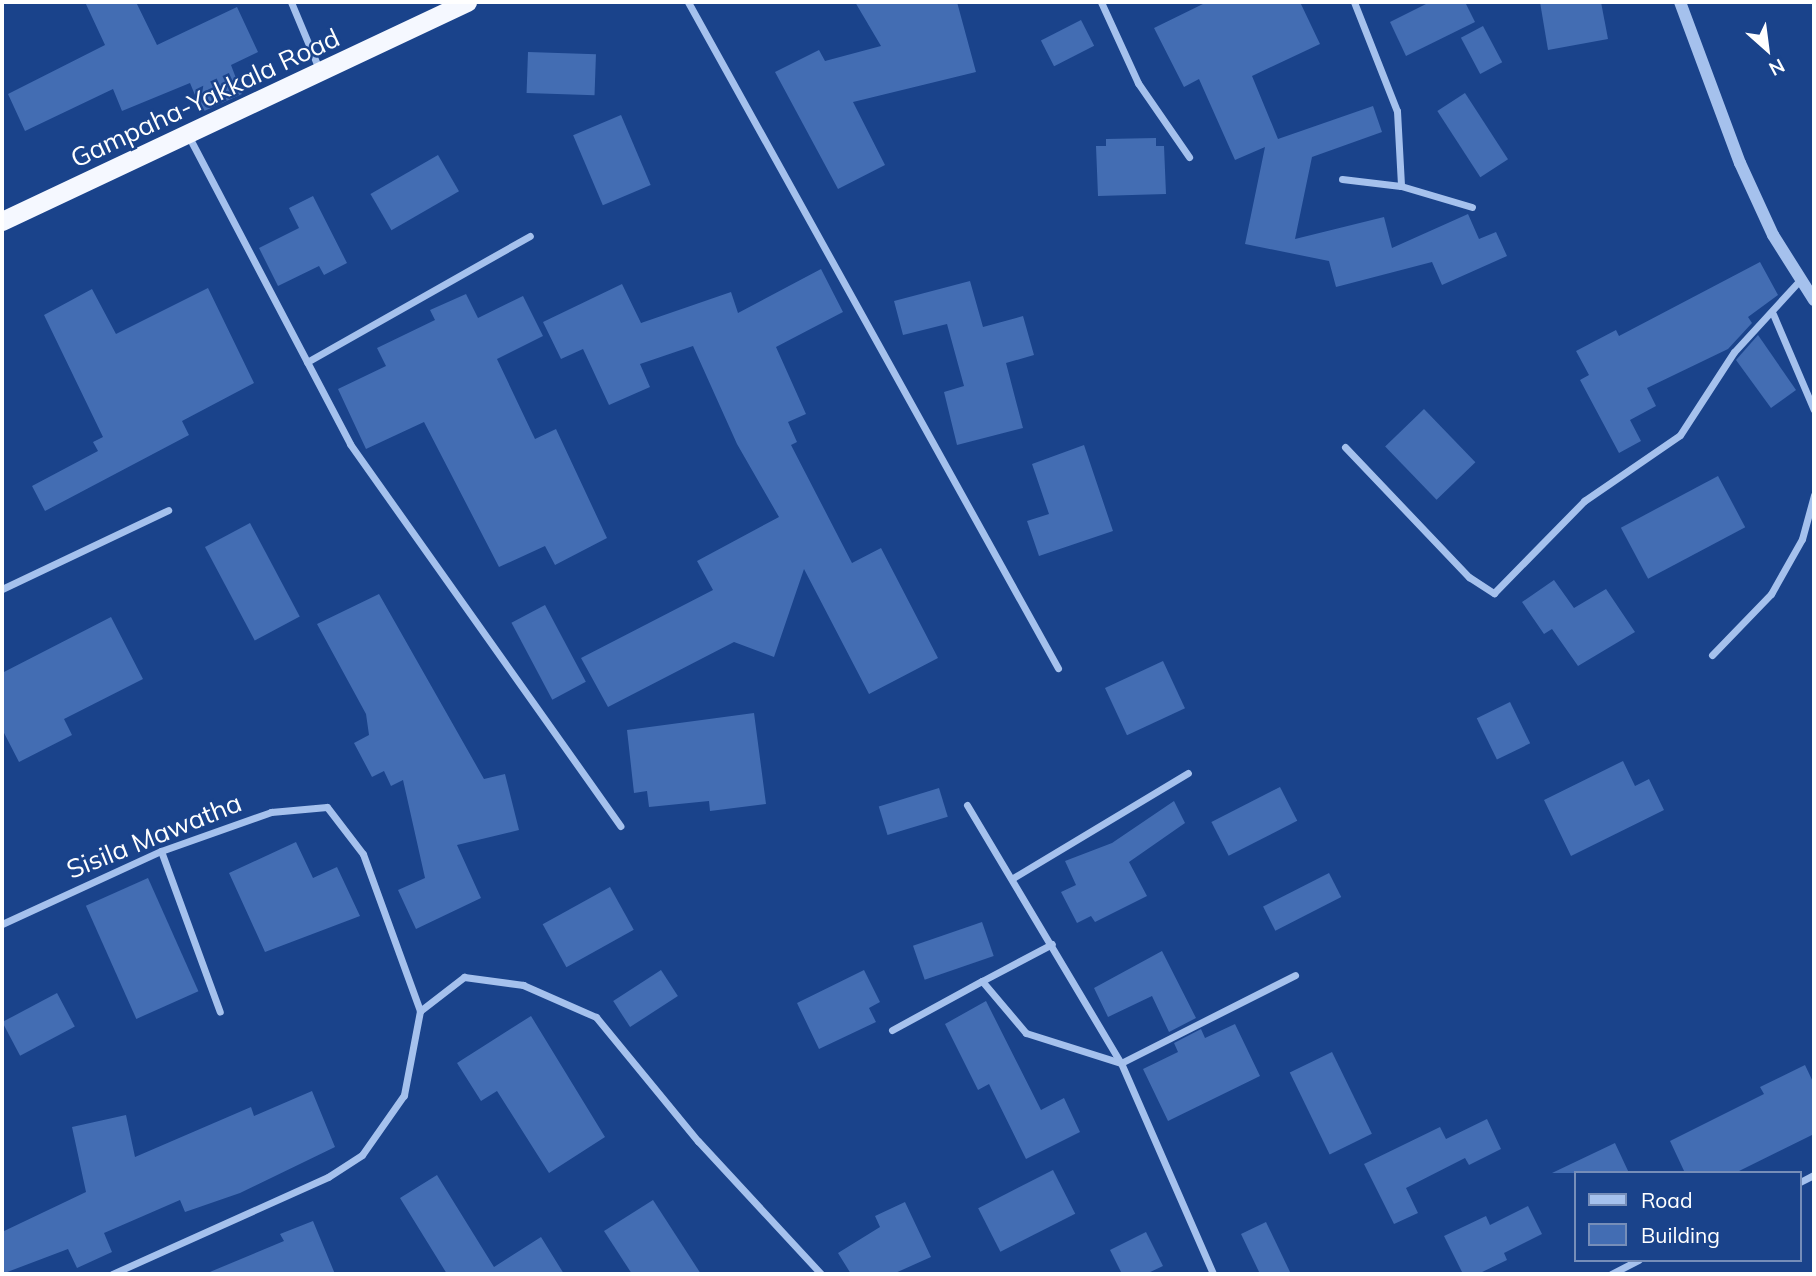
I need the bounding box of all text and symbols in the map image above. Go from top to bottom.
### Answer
north arrow [1732,14,1802,84]
street label: Gampaha-Yakkala Road [66,22,344,174]
text: N [1765,54,1789,82]
street label: Sisila Mawatha [62,787,246,885]
legend [1574,1171,1802,1262]
text: Road [1641,1187,1692,1213]
text: Building [1641,1222,1720,1248]

